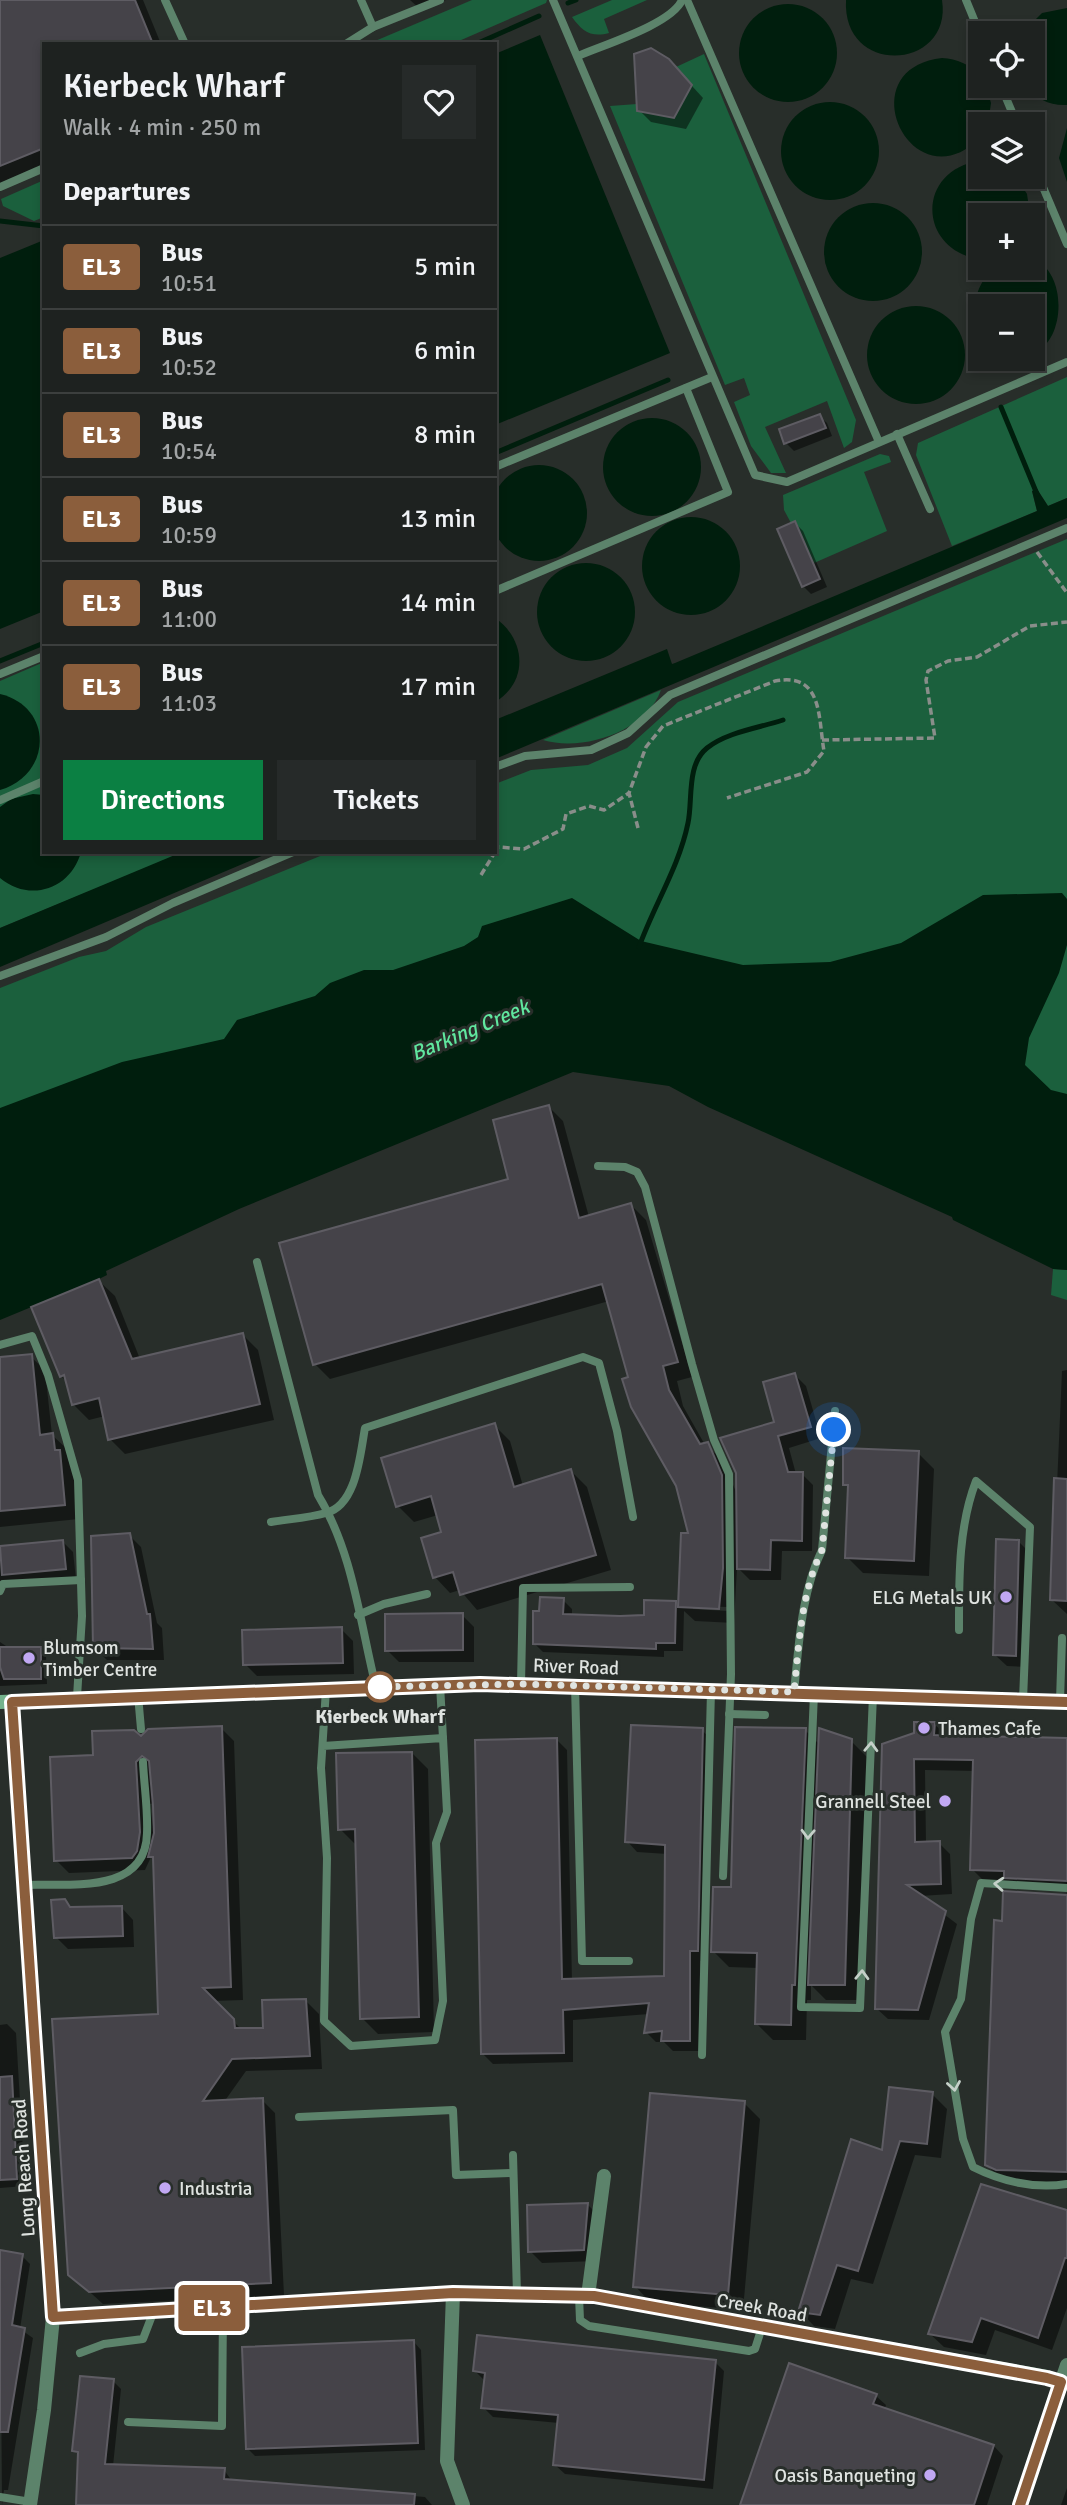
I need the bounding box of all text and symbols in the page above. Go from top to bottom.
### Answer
map controls [968,21,1045,371]
button: locate [968,21,1045,98]
button: heart [402,65,476,139]
text: Kierbeck Wharf [63,66,284,107]
button: layers [968,112,1045,189]
text: Walk · 4 min · 250 m [63,113,261,142]
text: Departures [63,176,190,208]
button: + [968,203,1045,280]
text: Bus [161,237,203,269]
text: 5 min [414,251,476,283]
text: EL3 [82,252,121,282]
text: 10:51 [161,269,217,298]
button: − [968,294,1045,371]
text: Bus [161,321,203,353]
text: 6 min [414,335,476,367]
text: EL3 [82,336,121,366]
text: 10:52 [161,353,217,382]
text: Bus [161,405,203,437]
text: 8 min [414,419,476,451]
text: EL3 [82,420,121,450]
text: 10:54 [161,437,217,466]
text: Bus [161,489,203,521]
text: 13 min [400,503,476,535]
text: EL3 [82,504,121,534]
text: 10:59 [161,521,217,550]
text: Bus [161,573,203,605]
text: 14 min [400,587,476,619]
text: EL3 [82,588,121,618]
text: 11:00 [161,605,217,634]
text: Bus [161,657,203,689]
text: 17 min [400,671,476,703]
text: EL3 [82,672,121,702]
text: 11:03 [161,689,217,718]
button: Directions [63,760,263,840]
button: Tickets [277,760,476,840]
water label: Barking Creek [407,992,535,1067]
your location [816,1412,851,1447]
place label: ELG Metals UK [872,1586,993,1610]
marker: ELG Metals UK [998,1589,1014,1605]
place label: Blumsom Timber Centre [43,1636,157,1682]
marker: Blumsom Timber Centre [21,1650,37,1666]
street label: River Road [533,1654,619,1680]
marker: Kierbeck Wharf [365,1672,395,1702]
place label: Kierbeck Wharf [315,1705,446,1729]
place label: Thames Cafe [938,1717,1041,1741]
marker: Thames Cafe [916,1720,932,1736]
one-way arrow [863,1742,878,1753]
place label: Grannell Steel [815,1790,931,1814]
marker: Grannell Steel [937,1793,953,1809]
one-way arrow [801,1829,816,1840]
one-way arrow [993,1876,1004,1891]
one-way arrow [854,1969,869,1980]
one-way arrow [946,2080,961,2092]
street label: Long Reach Road [7,2098,41,2238]
place label: Industria [179,2177,252,2201]
marker: Industria [157,2180,173,2196]
line badge: EL3 [172,2285,252,2331]
street label: Creek Road [715,2288,809,2328]
text: EL3 [192,2293,232,2323]
place label: Oasis Banqueting [774,2464,916,2488]
marker: Oasis Banqueting [922,2467,938,2483]

